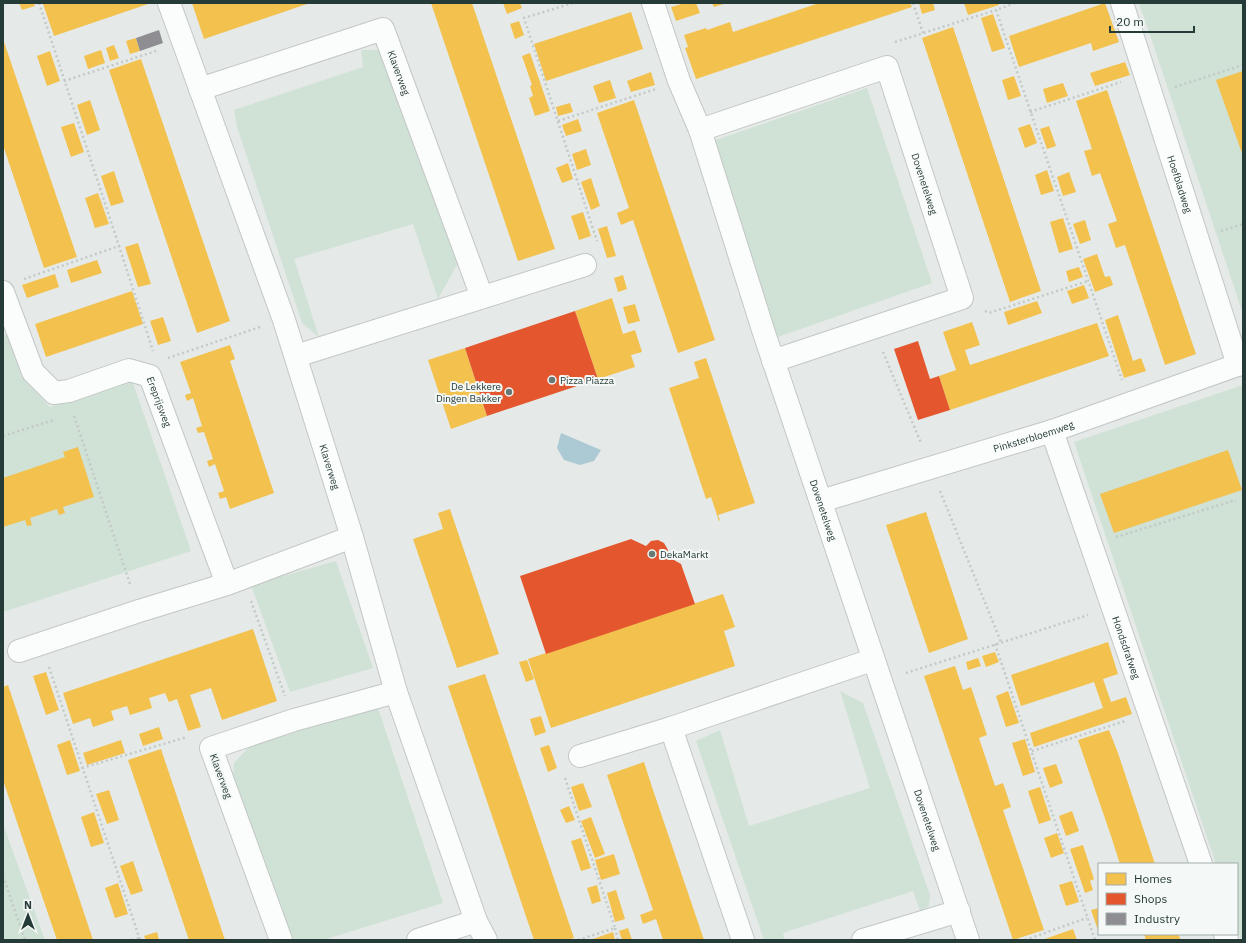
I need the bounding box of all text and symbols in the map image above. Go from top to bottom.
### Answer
scale bar [1110,8,1194,34]
text: 20 m [1116,14,1144,29]
street label: Klaverweg [385,48,414,97]
street label: Dovenetelweg [909,151,941,217]
street label: Hoefbladweg [1165,154,1195,215]
place label: Pizza Piazza [560,374,615,387]
street label: Ereprijsweg [144,375,175,429]
marker: Pizza Piazza [547,375,557,385]
place label: De Lekkere Dingen Bakker [436,380,502,405]
marker: De Lekkere Dingen Bakker [504,387,514,397]
street label: Pinksterbloemweg [992,417,1076,455]
street label: Klaverweg [317,442,343,492]
street label: Dovenetelweg [807,478,840,543]
place label: DekaMarkt [660,548,709,561]
marker: DekaMarkt [647,549,657,559]
street label: Hondsdrafweg [1110,614,1144,681]
street label: Klaverweg [207,752,235,801]
street label: Dovenetelweg [911,788,944,853]
legend [1098,863,1238,935]
text: Homes [1134,871,1172,886]
text: Shops [1134,891,1167,906]
north arrow [8,895,48,935]
text: N [24,898,32,912]
text: Industry [1134,911,1180,926]

